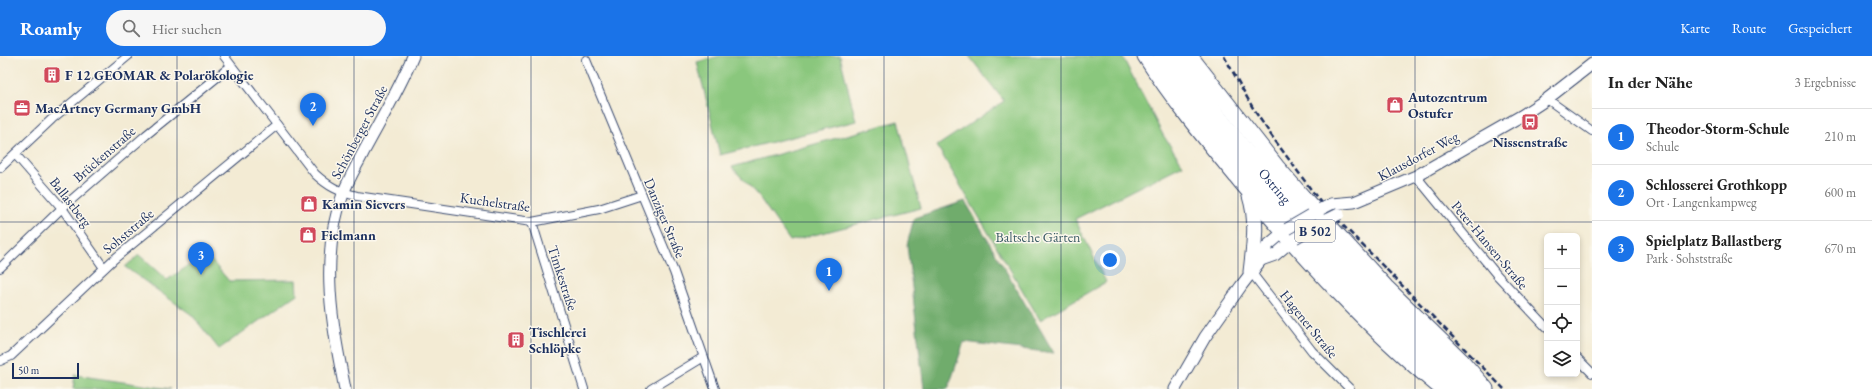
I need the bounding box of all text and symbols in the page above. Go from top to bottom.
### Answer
search box [106,10,386,46]
text: Roamly [20,16,82,41]
icon: search [120,17,142,39]
text: Hier suchen [152,19,222,38]
text: Karte [1680,19,1710,37]
text: Route [1732,19,1766,37]
text: Gespeichert [1788,19,1852,37]
building icon: F 12 GEOMAR & Polarökologie [42,65,62,85]
place label: F 12 GEOMAR & Polarökologie [65,66,254,84]
text: In der Nähe [1608,71,1693,93]
text: 3 Ergebnisse [1795,74,1856,91]
street label: Schönberger Straße [327,81,392,182]
place label: Autozentrum Ostufer [1407,88,1488,122]
pin: 2 [300,93,326,126]
shop icon: Autozentrum Ostufer [1385,95,1405,115]
office icon: MacArtney Germany GmbH [12,98,32,118]
place label: MacArtney Germany GmbH [35,99,201,117]
bus stop icon: Nissenstraße [1520,112,1540,132]
text: Theodor-Storm-Schule [1646,119,1789,138]
street label: Brückenstraße [69,122,139,186]
street label: Klausdorfer Weg [1374,127,1462,185]
text: 1 [1618,128,1624,145]
text: 210 m [1825,128,1856,145]
place label: Nissenstraße [1492,133,1568,151]
text: Schule [1646,138,1679,155]
street label: Ostring [1255,164,1296,208]
street label: Ballastberg [46,173,97,231]
street label: Danziger Straße [640,175,690,261]
text: Schlosserei Grothkopp [1646,175,1787,194]
text: 2 [1618,184,1624,201]
text: 600 m [1825,184,1856,201]
street label: Kuchelstraße [459,188,532,216]
shop icon: Kamin Sievers [299,194,319,214]
text: Ort · Langenkampweg [1646,194,1757,211]
place label: Kamin Sievers [322,195,405,213]
street label: Peter-Hansen-Straße [1448,197,1533,293]
street label: Sohststraße [99,204,158,258]
road number: B 502 [1295,220,1335,242]
shop icon: Fielmann [298,225,318,245]
place label: Fielmann [321,226,376,244]
park label: Baltsche Gärten [996,228,1081,246]
text: Spielplatz Ballastberg [1646,231,1781,250]
map controls [1544,233,1580,377]
button: + [1544,233,1580,269]
text: 3 [1618,240,1624,257]
text: 670 m [1825,240,1856,257]
pin: 3 [188,242,214,275]
street label: Timkestraße [544,243,582,313]
your location [1100,250,1120,270]
text: Park · Sohststraße [1646,250,1733,267]
pin: 1 [816,258,842,291]
button: − [1544,269,1580,305]
street label: Hagener Straße [1276,286,1342,362]
button: locate [1544,305,1580,341]
place label: Tischlerei Schlöpke [529,323,586,357]
building icon: Tischlerei Schlöpke [506,330,526,350]
button: layers [1544,341,1580,377]
scale bar [12,361,79,380]
text: 50 m [18,363,39,377]

